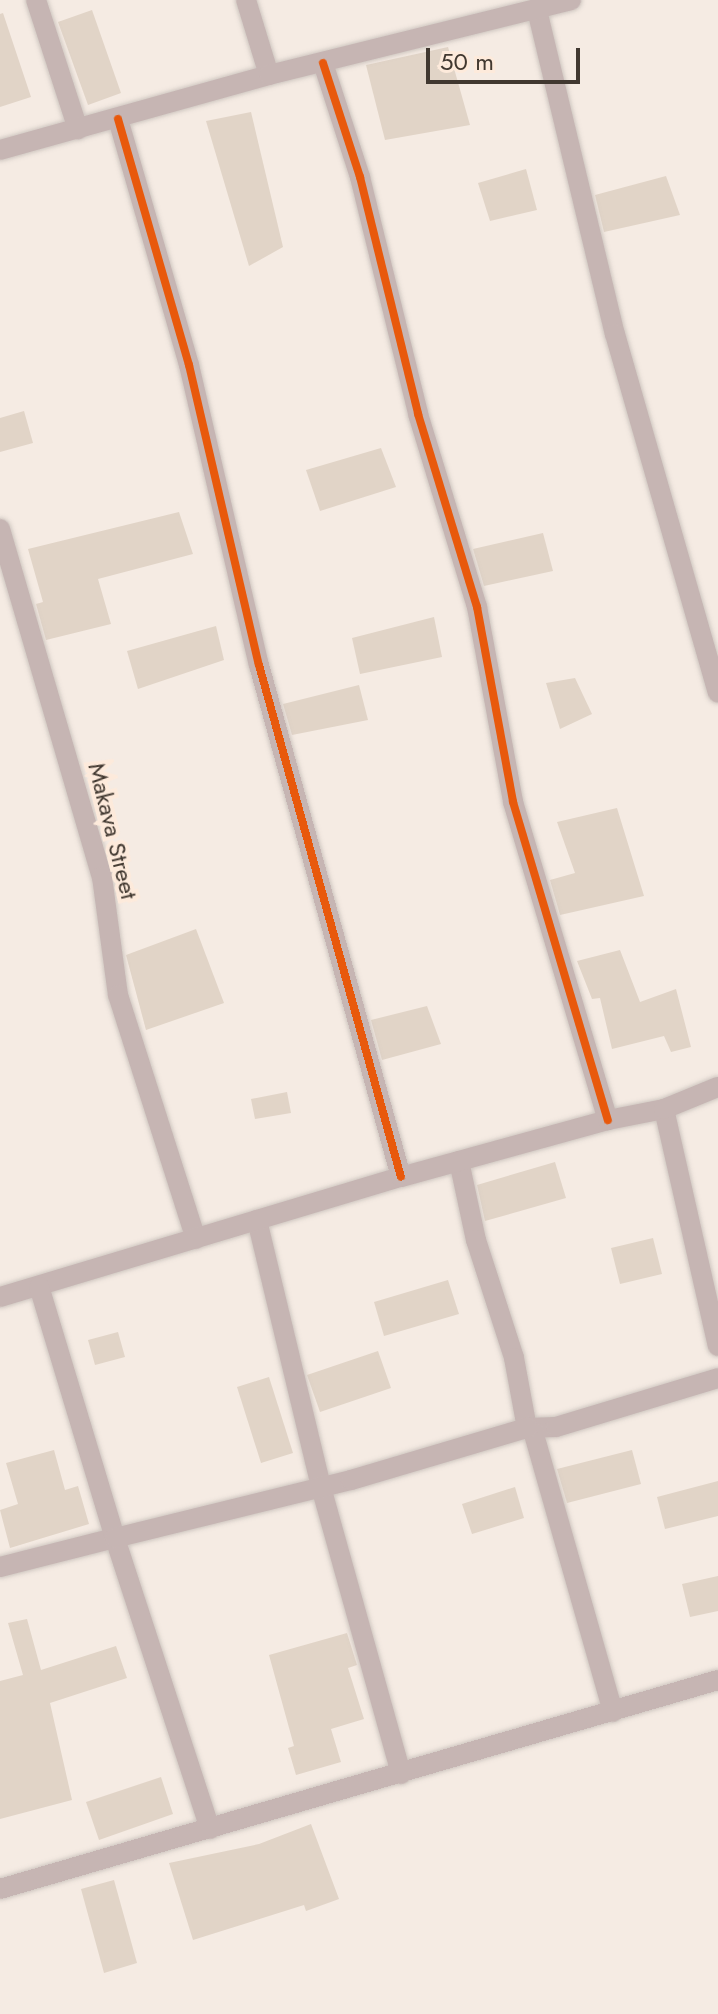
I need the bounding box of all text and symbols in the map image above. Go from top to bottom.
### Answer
scale bar [430,32,584,82]
text: 50 m [440,44,494,79]
street label: Makava Street [82,760,144,902]

